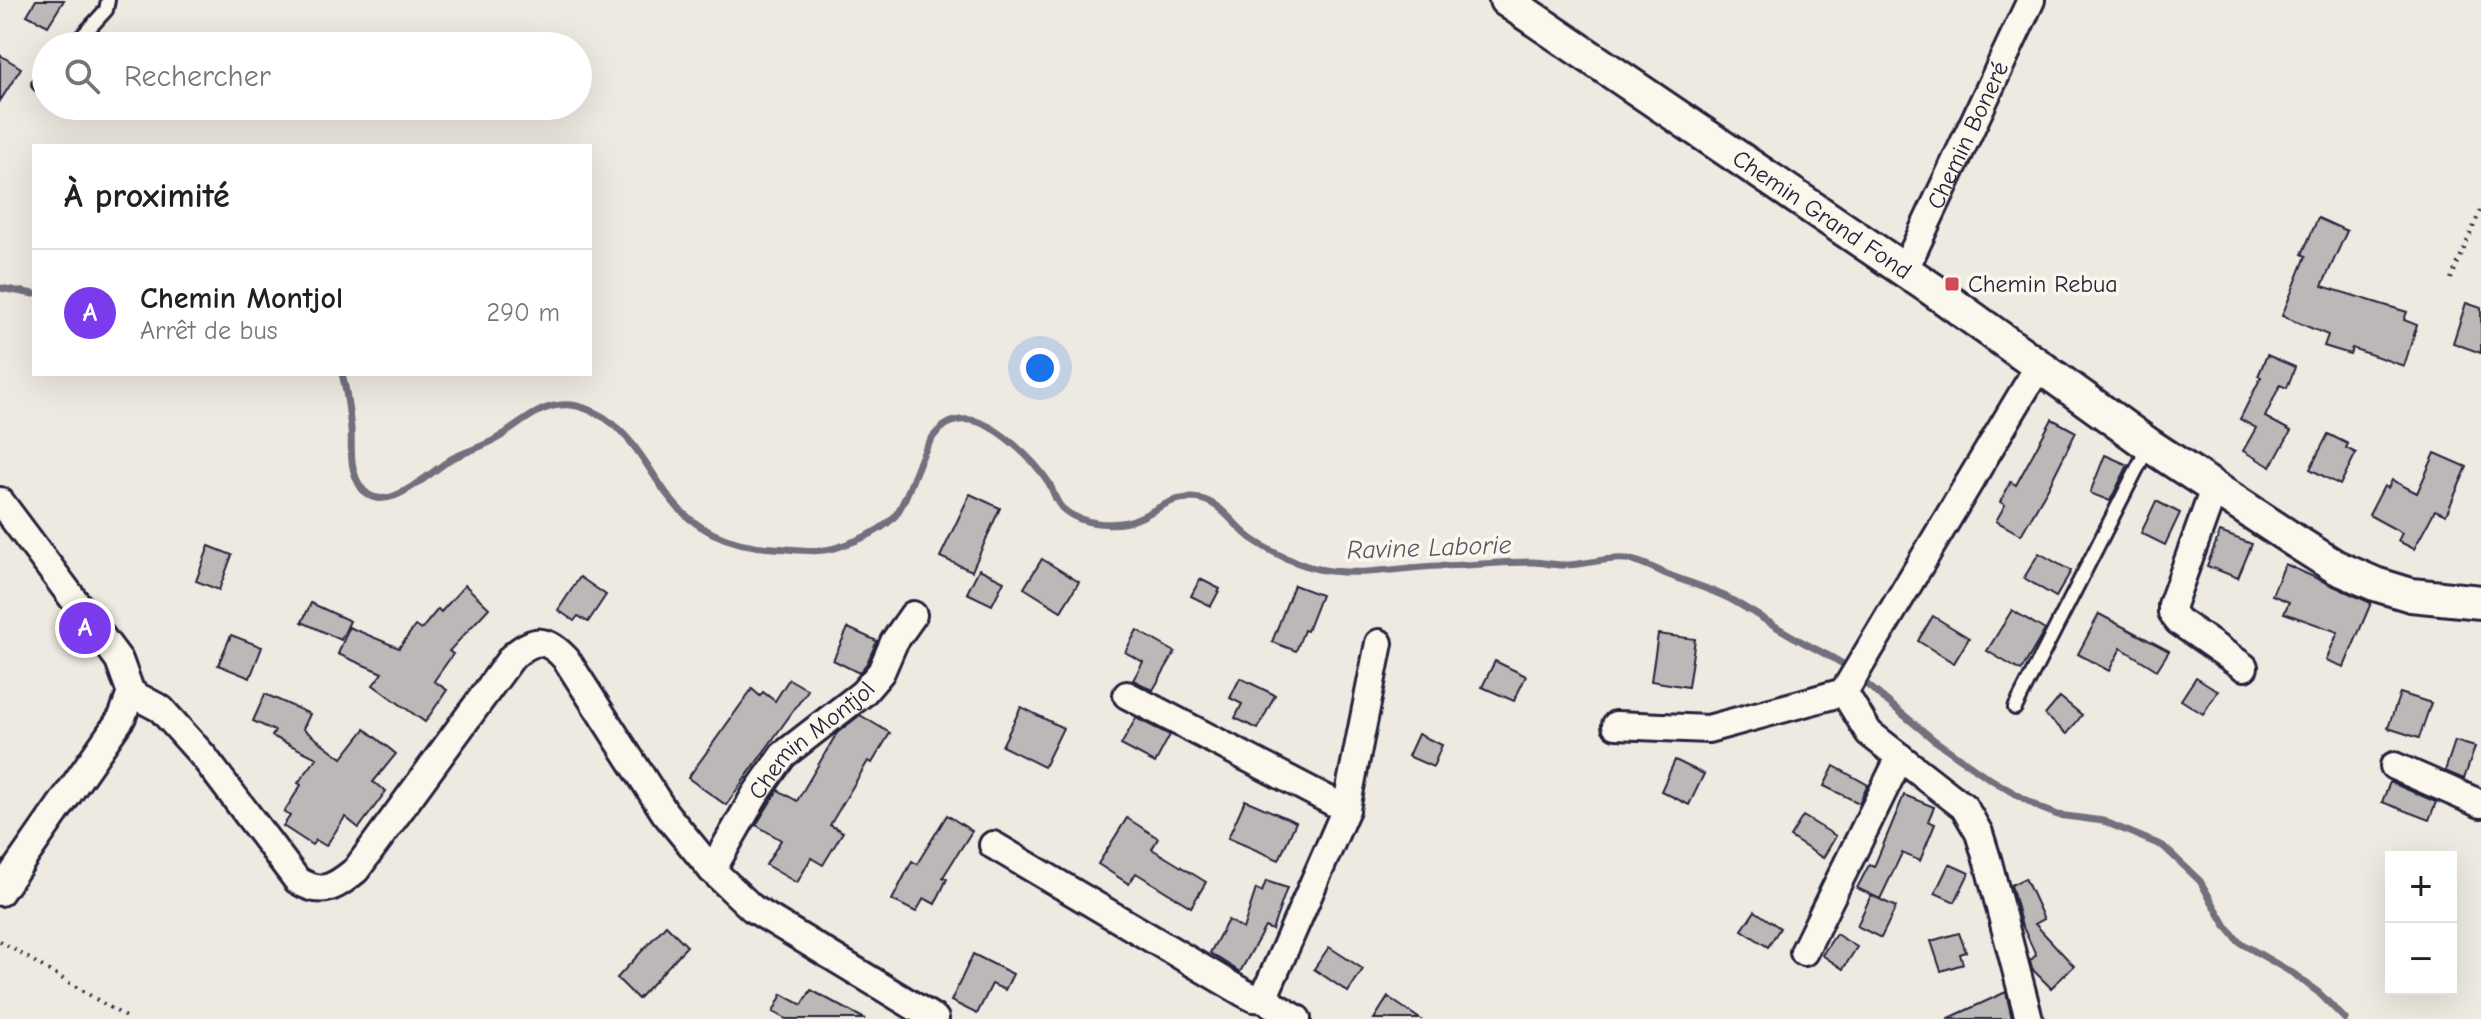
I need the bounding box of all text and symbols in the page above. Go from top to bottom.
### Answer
search box [32,32,592,120]
icon: search [60,54,104,98]
street label: Chemin Boneré [1921,57,2014,214]
text: Rechercher [124,59,271,94]
street label: Chemin Grand Fond [1727,144,1917,285]
text: À proximité [64,176,230,216]
place label: Chemin Rebua [1968,270,2118,298]
marker: Chemin Rebua [1943,275,1961,293]
text: Chemin Montjol [140,281,343,316]
text: A [83,298,97,328]
text: 290 m [487,298,560,328]
text: Arrêt de bus [140,316,278,346]
your location [1020,348,1060,388]
water label: Ravine Laborie [1346,530,1512,566]
pin: A [59,598,111,658]
street label: Chemin Montjol [742,676,881,805]
map controls [2385,851,2457,995]
button: + [2385,851,2457,923]
button: − [2385,923,2457,995]

